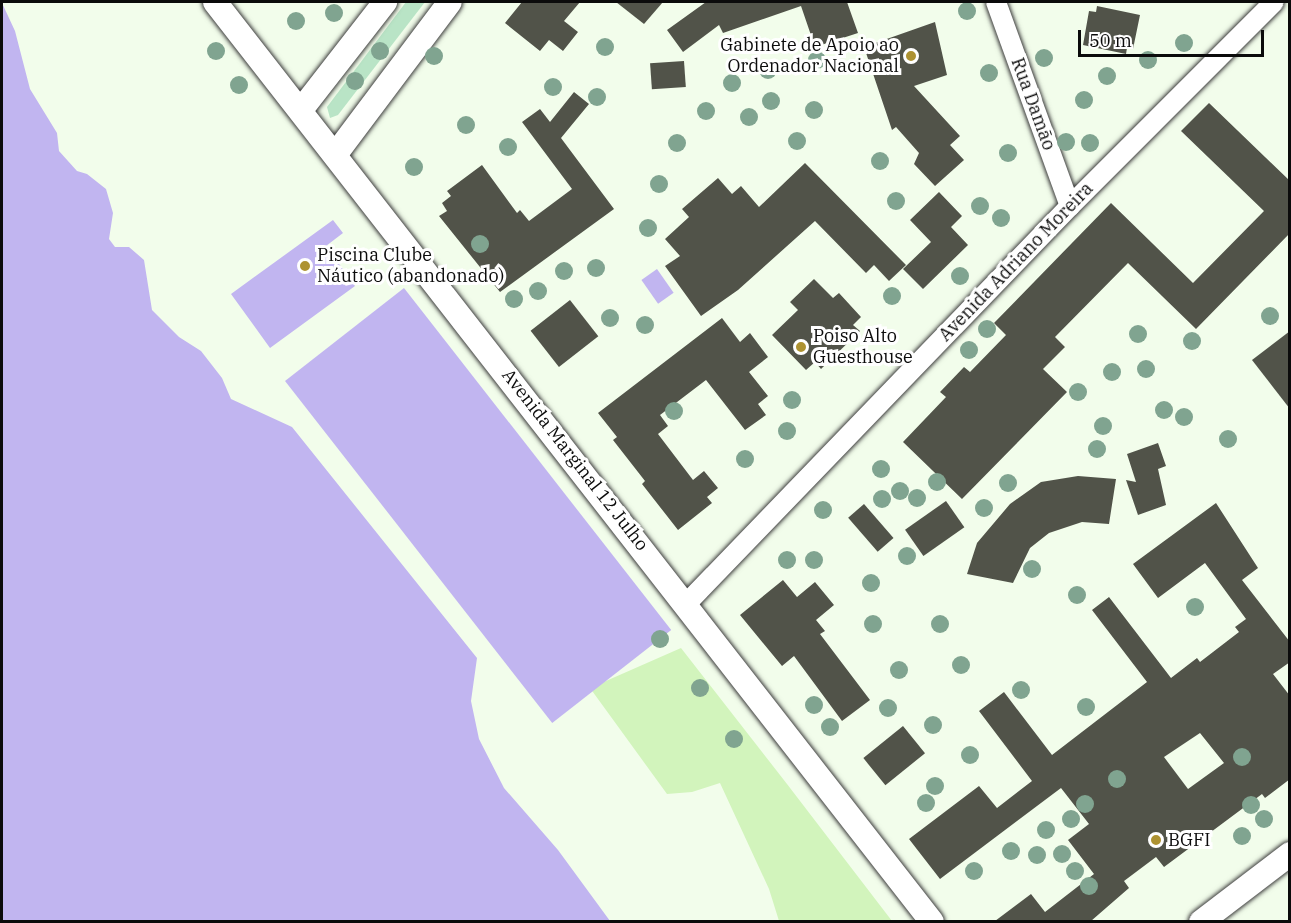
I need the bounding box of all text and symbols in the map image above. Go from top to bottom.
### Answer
scale bar [1081,18,1267,56]
text: 50 m [1089,29,1132,52]
place label: Gabinete de Apoio ao Ordenador Nacional [720,35,899,78]
marker: Gabinete de Apoio ao Ordenador Nacional [904,49,918,63]
street label: Rua Damão [1006,55,1060,153]
street label: Avenida Adriano Moreira [934,178,1098,346]
place label: Piscina Clube Náutico (abandonado) [317,245,505,288]
marker: Piscina Clube Náutico (abandonado) [298,259,312,273]
place label: Poiso Alto Guesthouse [813,326,913,368]
marker: Poiso Alto Guesthouse [794,340,808,354]
street label: Avenida Marginal 12 Julho [497,365,653,555]
place label: BGFI [1168,829,1211,851]
marker: BGFI [1149,833,1163,847]

